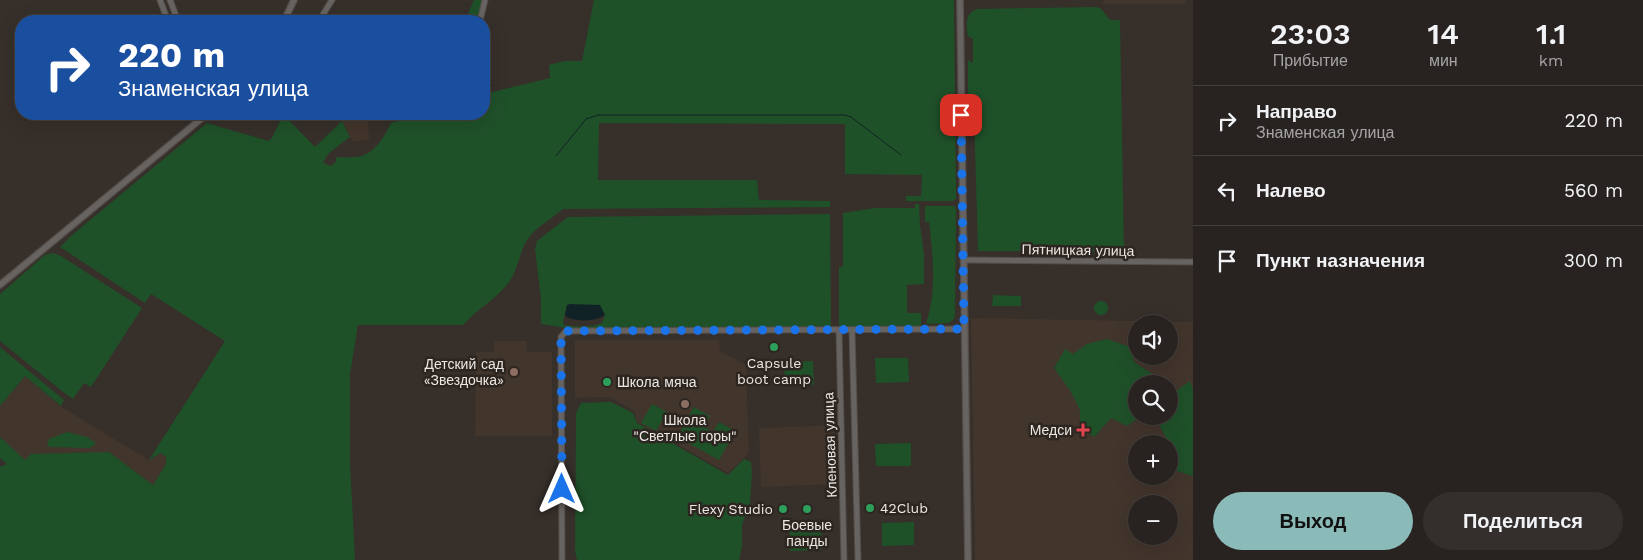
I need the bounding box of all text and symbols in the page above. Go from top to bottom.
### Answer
text: 23:03 [1270,16,1351,51]
text: 14 [1428,16,1459,51]
text: 1.1 [1536,16,1566,51]
text: 220 m [118,34,225,76]
icon: right [35,35,100,100]
text: Прибытие [1273,51,1348,70]
text: мин [1429,51,1458,70]
text: km [1539,51,1563,70]
text: Знаменская улица [118,76,308,101]
pin [940,94,982,136]
text: Направо [1256,100,1337,123]
icon: arrive [947,101,975,129]
icon: right [1213,107,1241,135]
text: 220 m [1564,109,1623,132]
text: Знаменская улица [1256,123,1395,142]
icon: left [1213,177,1241,205]
text: Налево [1256,179,1326,202]
text: 560 m [1564,179,1623,202]
street label: Пятницкая улица [1022,241,1135,259]
icon: arrive [1213,247,1241,275]
text: Пункт назначения [1256,249,1425,272]
text: 300 m [1564,249,1623,272]
map controls [1128,315,1178,545]
button: sound [1128,315,1178,365]
marker: Capsule boot camp [768,341,780,353]
place label: Capsule boot camp [737,355,811,387]
place label: Детский сад «Звездочка» [424,356,504,388]
marker: Детский сад «Звездочка» [508,366,520,378]
place label: Школа мяча [617,374,697,390]
button: search [1128,375,1178,425]
marker: Школа мяча [601,376,613,388]
street label: Кленовая улица [820,392,840,498]
marker: Школа "Светлые горы" [679,398,691,410]
place label: Школа "Светлые горы" [633,412,737,444]
place label: Медси [1030,422,1072,438]
marker: Медси [1076,423,1090,437]
button: + [1128,435,1178,485]
position arrow [535,462,587,514]
button: Выход [1213,492,1413,550]
button: Поделиться [1423,492,1623,550]
button: − [1128,495,1178,545]
place label: 42Club [880,500,928,516]
place label: Flexy Studio [689,501,773,517]
marker: 42Club [864,502,876,514]
marker: Flexy Studio [777,503,789,515]
marker: Боевые панды [801,503,813,515]
place label: Боевые панды [782,517,832,549]

